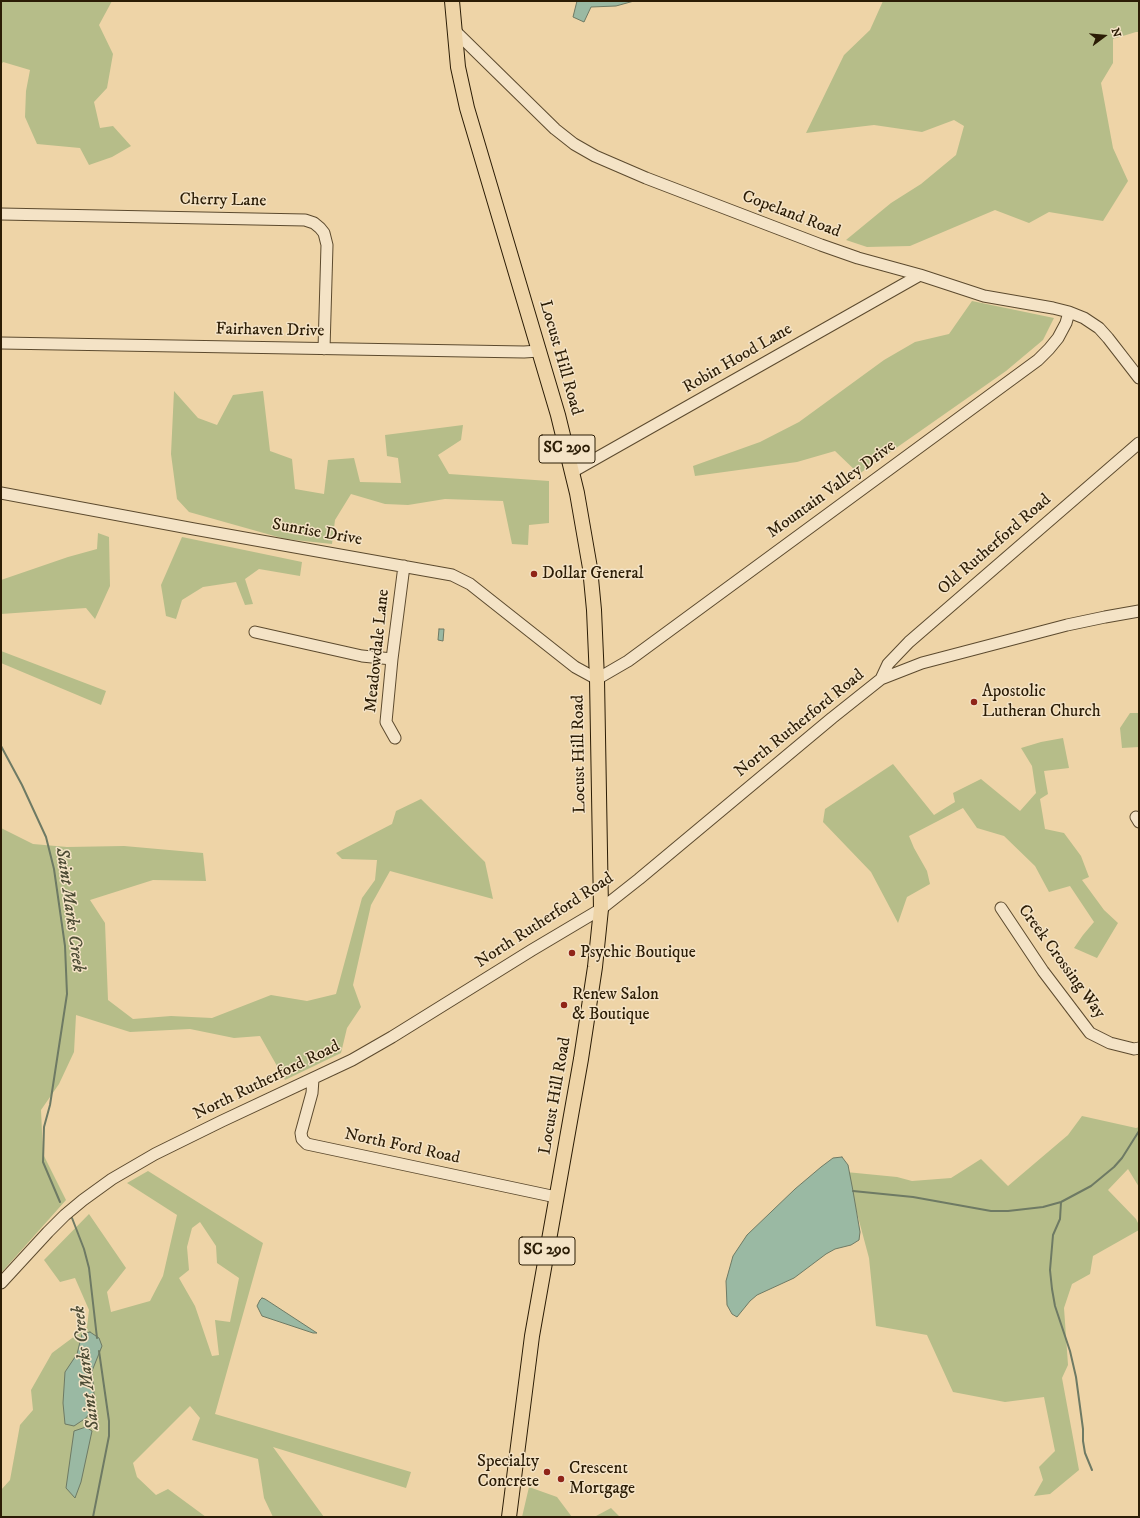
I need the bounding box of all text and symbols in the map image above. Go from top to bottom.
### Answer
north arrow [1084,16,1124,56]
text: N [1108,26,1124,39]
street label: Copeland Road [739,187,843,243]
street label: Cherry Lane [179,190,267,212]
street label: Locust Hill Road [534,298,586,418]
street label: Fairhaven Drive [215,320,325,342]
street label: Robin Hood Lane [680,320,796,398]
road number: SC 290 [539,435,595,463]
street label: Mountain Valley Drive [764,437,900,543]
street label: Old Rutherford Road [934,490,1056,600]
street label: Sunrise Drive [270,515,364,551]
place label: Dollar General [542,564,644,584]
marker: Dollar General [529,569,539,579]
street label: Meadowdale Lane [361,588,395,714]
street label: North Rutherford Road [731,666,869,782]
place label: Apostolic Lutheran Church [982,682,1101,722]
street label: Locust Hill Road [569,695,591,813]
marker: Apostolic Lutheran Church [969,697,979,707]
water label: Saint Marks Creek [50,846,88,974]
street label: North Rutherford Road [472,869,618,973]
street label: Creek Crossing Way [1013,901,1109,1023]
place label: Psychic Boutique [580,943,696,963]
marker: Psychic Boutique [567,948,577,958]
place label: Renew Salon & Boutique [572,985,659,1025]
marker: Renew Salon & Boutique [559,1000,569,1010]
street label: Locust Hill Road [536,1036,576,1156]
street label: North Rutherford Road [190,1037,344,1125]
street label: North Ford Road [342,1125,462,1169]
road number: SC 290 [519,1237,575,1265]
water label: Saint Marks Creek [69,1304,105,1432]
place label: Specialty Concrete [477,1452,539,1492]
place label: Crescent Mortgage [569,1459,635,1499]
marker: Specialty Concrete [542,1467,552,1477]
marker: Crescent Mortgage [556,1474,566,1484]

